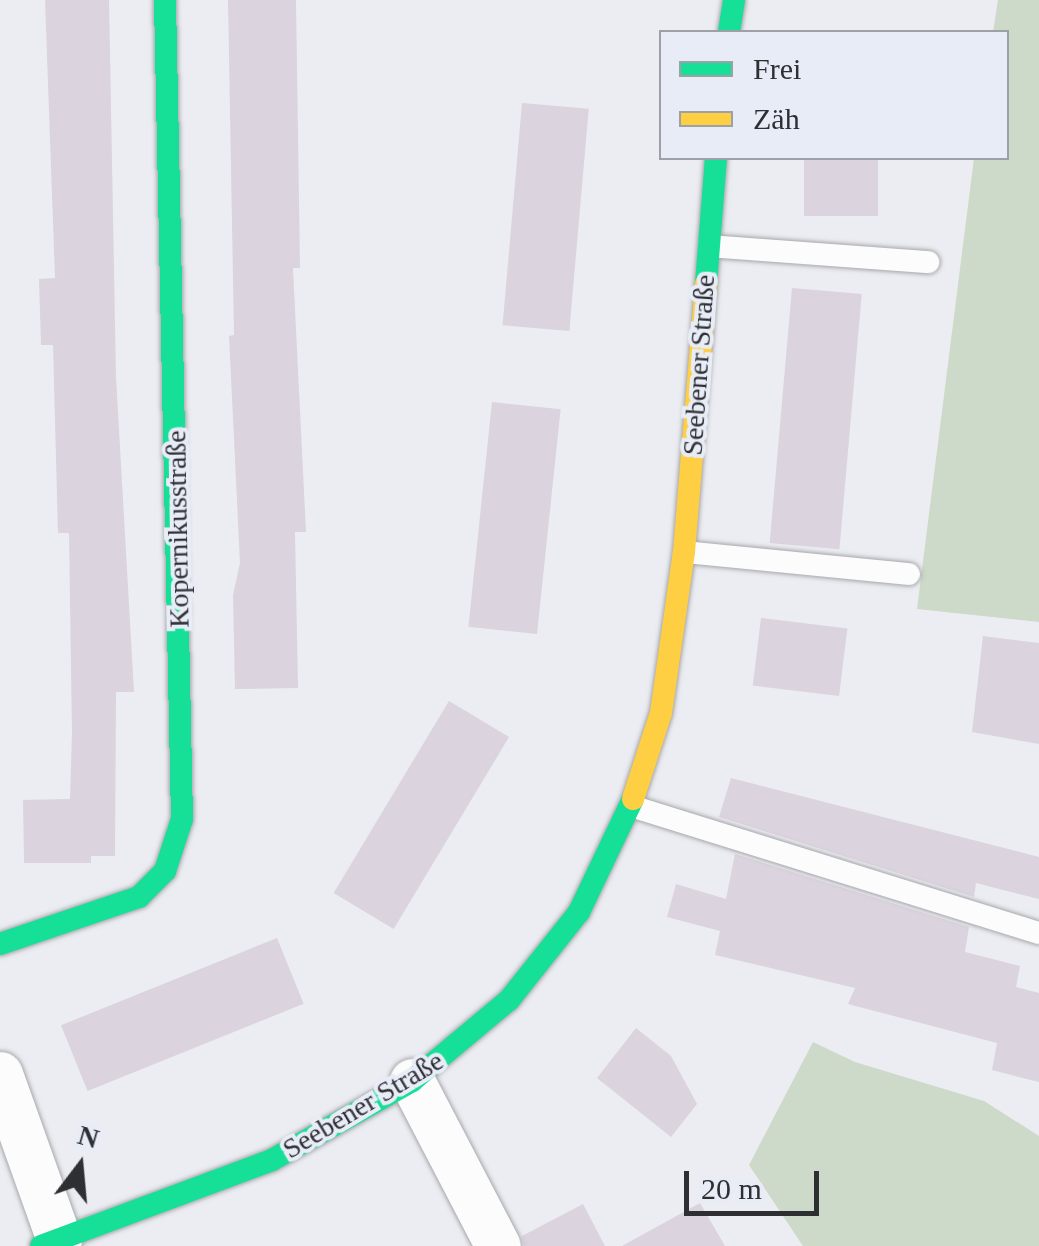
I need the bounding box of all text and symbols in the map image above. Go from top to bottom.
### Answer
legend [659,30,1009,160]
text: Frei [753,52,801,85]
text: Zäh [753,102,800,135]
street label: Seebener Straße [676,273,722,457]
street label: Kopernikusstraße [159,430,197,628]
street label: Seebener Straße [277,1044,449,1166]
north arrow [30,1116,130,1216]
text: N [74,1119,102,1154]
scale bar [689,1151,824,1213]
text: 20 m [701,1172,762,1205]

